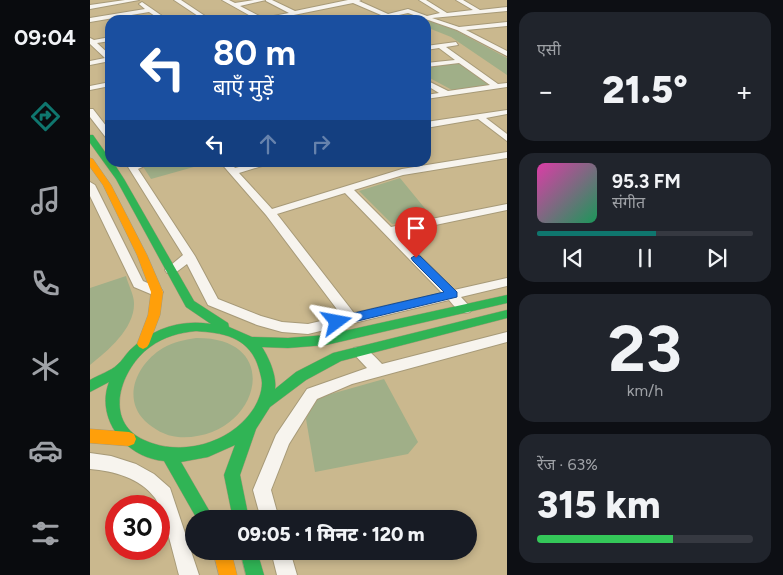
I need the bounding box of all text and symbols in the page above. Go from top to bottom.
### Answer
text: 09:04 [14,24,76,51]
text: 80 m [213,32,296,74]
icon: left [130,35,195,100]
text: एसी [537,40,561,59]
text: 21.5° [602,67,688,113]
text: बाएँ मुड़ें [213,74,274,101]
text: − [537,74,554,108]
text: + [736,74,753,108]
icon: directions [28,99,63,134]
icon: left [201,130,229,158]
icon: ahead [254,130,282,158]
icon: right [307,130,335,158]
text: 95.3 FM [612,170,681,193]
icon: music [28,183,63,218]
text: संगीत [612,193,645,212]
pin [395,207,437,258]
icon: arrive [402,214,430,242]
icon: previous [559,244,587,272]
icon: pause [631,244,659,272]
icon: next [703,244,731,272]
icon: phone [28,266,63,301]
position arrow [310,295,362,347]
text: 23 [608,309,682,387]
icon: climate [28,349,63,384]
text: km/h [627,381,663,400]
icon: car [28,433,63,468]
text: रेंज · 63% [537,455,598,474]
text: 315 km [537,482,660,528]
speed limit sign: 30 [105,495,170,560]
icon: filters [28,516,63,551]
text: 09:05 · 1 मिनट · 120 m [237,523,425,546]

